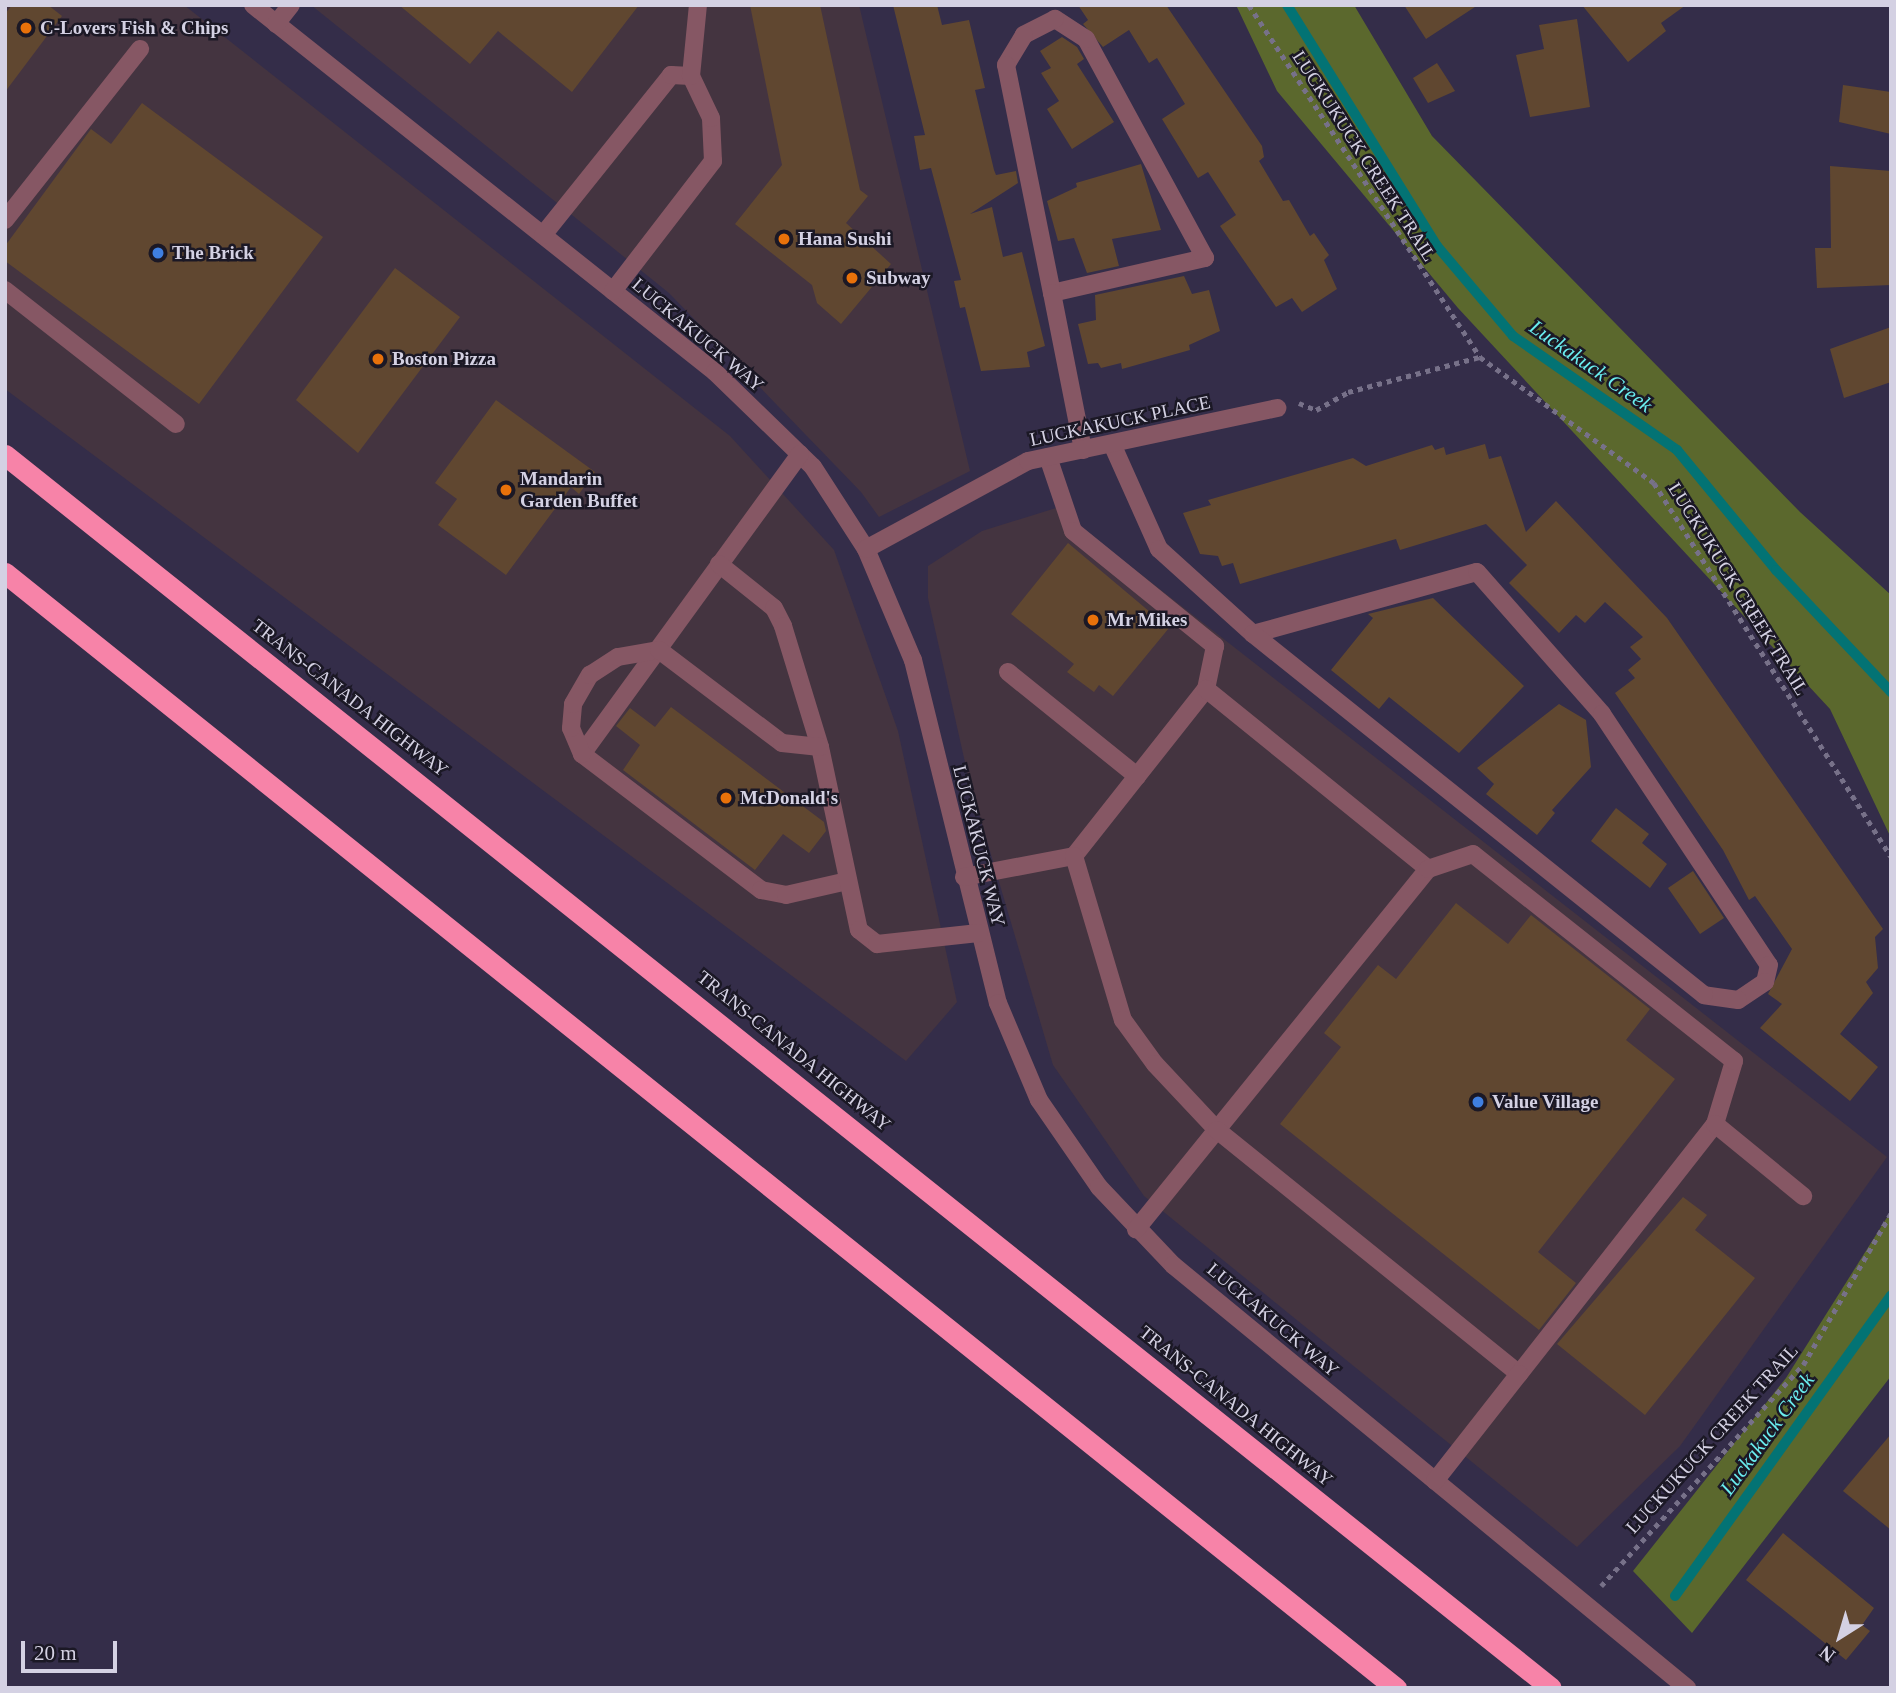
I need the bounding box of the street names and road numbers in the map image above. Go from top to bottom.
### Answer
street label: LUCKUKUCK CREEK TRAIL [1287,46,1441,266]
street label: LUCKAKUCK WAY [627,273,769,397]
street label: LUCKAKUCK PLACE [1028,391,1212,451]
street label: LUCKUKUCK CREEK TRAIL [1663,478,1813,700]
street label: TRANS-CANADA HIGHWAY [247,614,453,782]
street label: LUCKAKUCK WAY [948,763,1010,929]
street label: TRANS-CANADA HIGHWAY [692,965,896,1137]
street label: LUCKAKUCK WAY [1202,1258,1344,1382]
street label: TRANS-CANADA HIGHWAY [1134,1320,1338,1492]
street label: LUCKUKUCK CREEK TRAIL [1621,1340,1803,1538]

